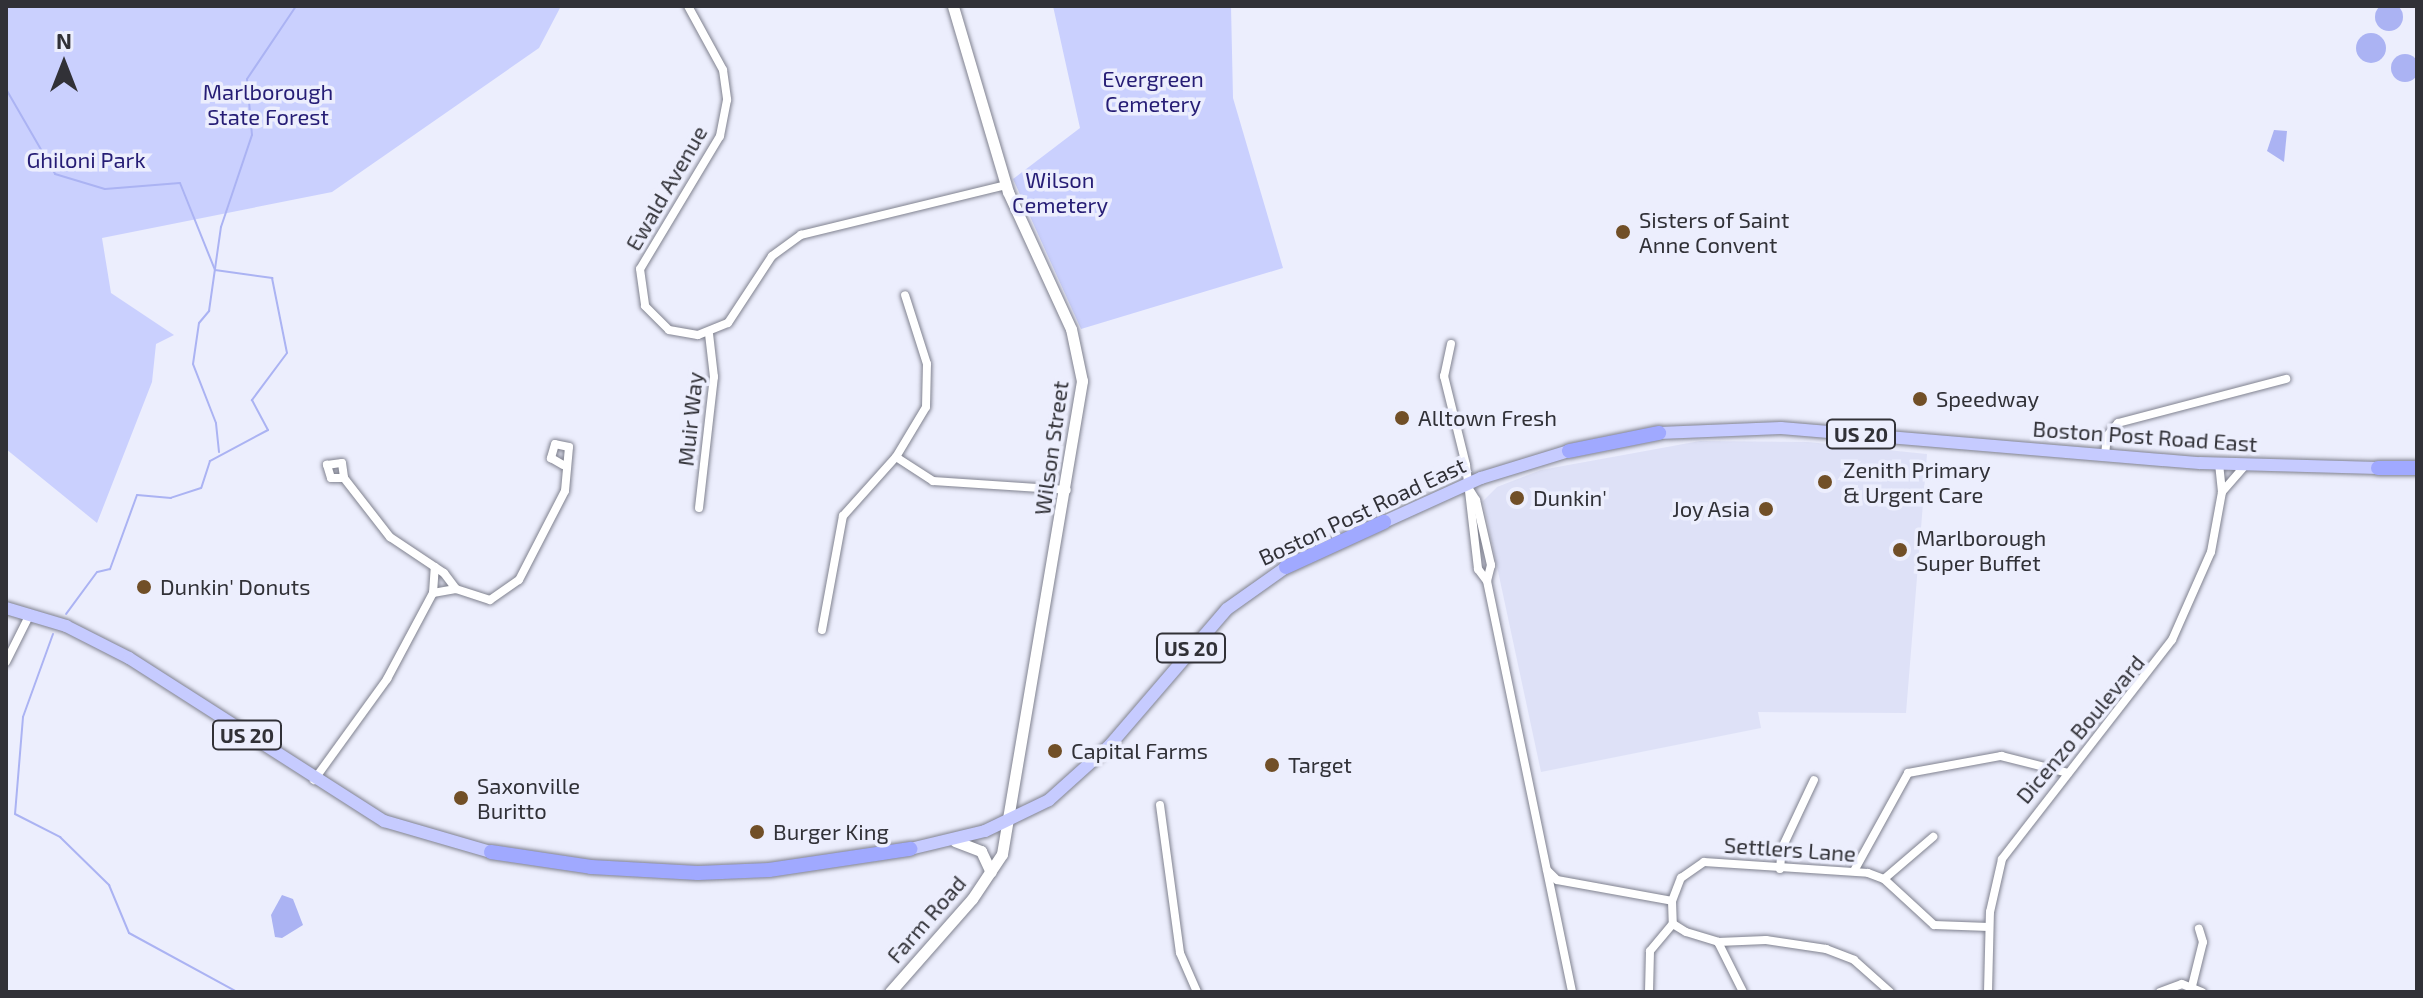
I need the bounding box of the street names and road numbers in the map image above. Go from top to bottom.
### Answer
street label: Ewald Avenue [620,121,712,255]
street label: Muir Way [672,370,708,468]
street label: Wilson Street [1029,379,1073,517]
street label: Boston Post Road East [2032,415,2258,457]
road number: US 20 [1825,418,1897,450]
street label: Boston Post Road East [1254,451,1470,571]
road number: US 20 [1155,632,1227,664]
street label: Dicenzo Boulevard [2010,649,2150,809]
road number: US 20 [211,719,283,751]
street label: Settlers Lane [1723,831,1857,867]
street label: Farm Road [881,870,971,968]

